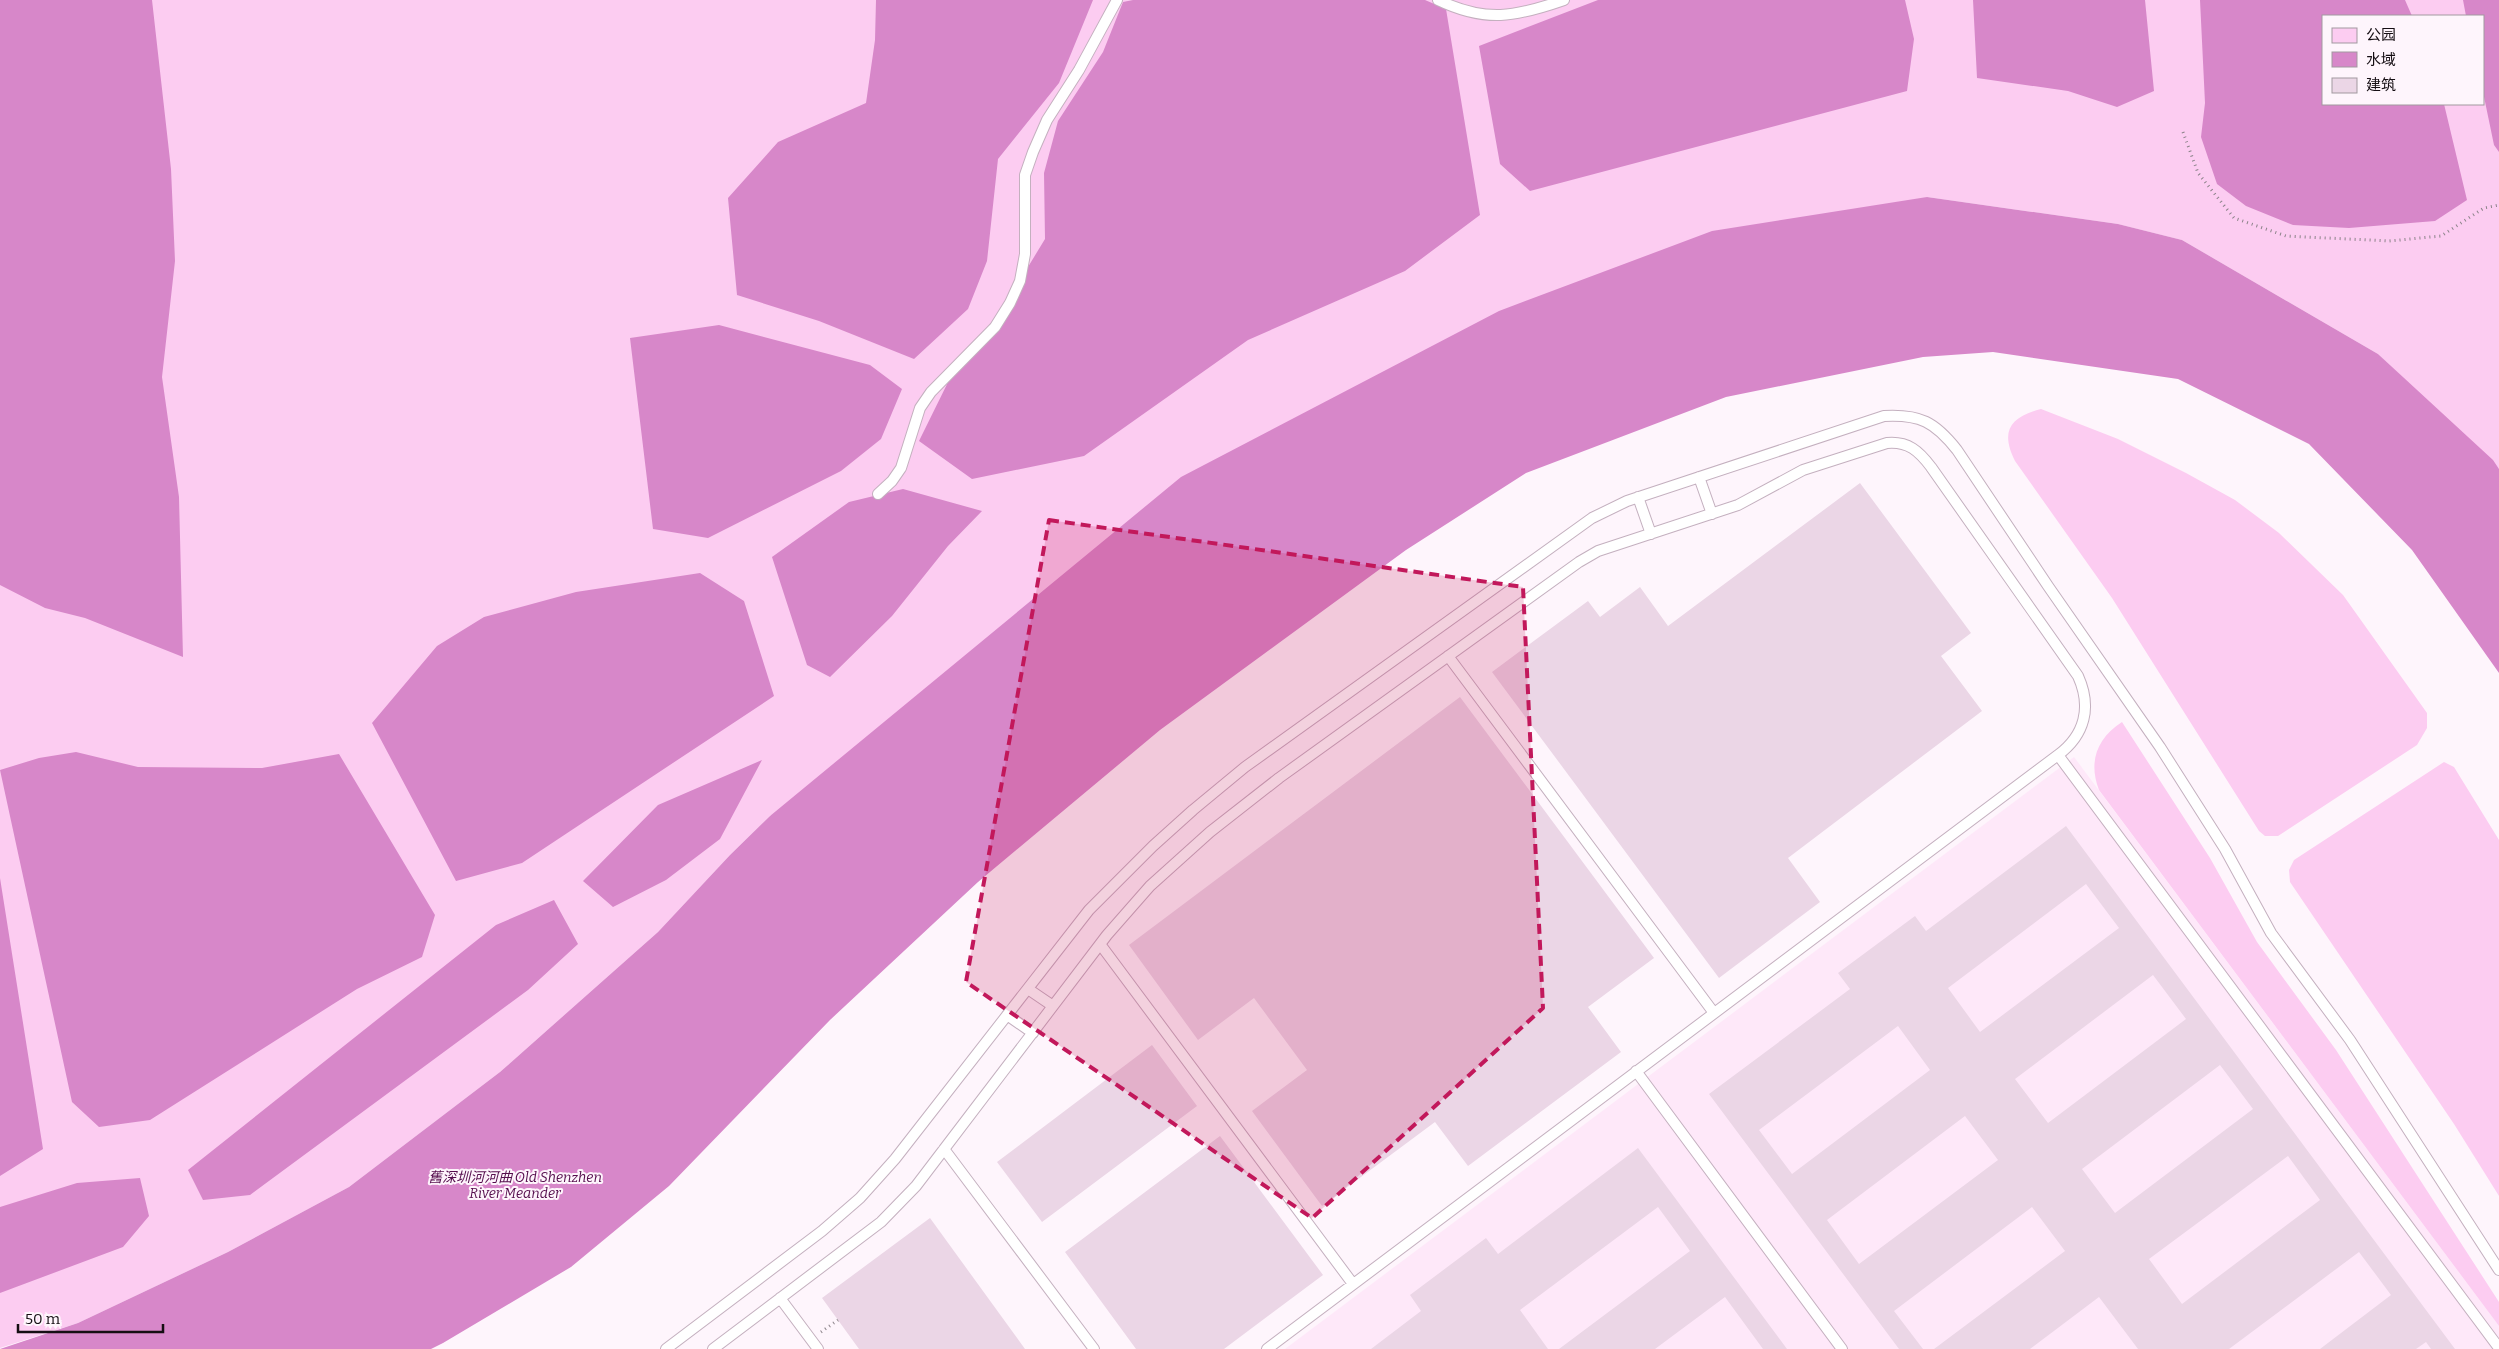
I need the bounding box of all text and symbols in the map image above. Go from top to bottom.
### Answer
legend [2322,15,2484,105]
text: 公园 [2366,26,2396,44]
text: 水域 [2366,51,2396,69]
text: 建筑 [2366,76,2396,94]
water label: 舊深圳河河曲 Old Shenzhen River Meander [428,1169,602,1202]
scale bar [18,1302,162,1334]
text: 50 m [25,1310,61,1328]

